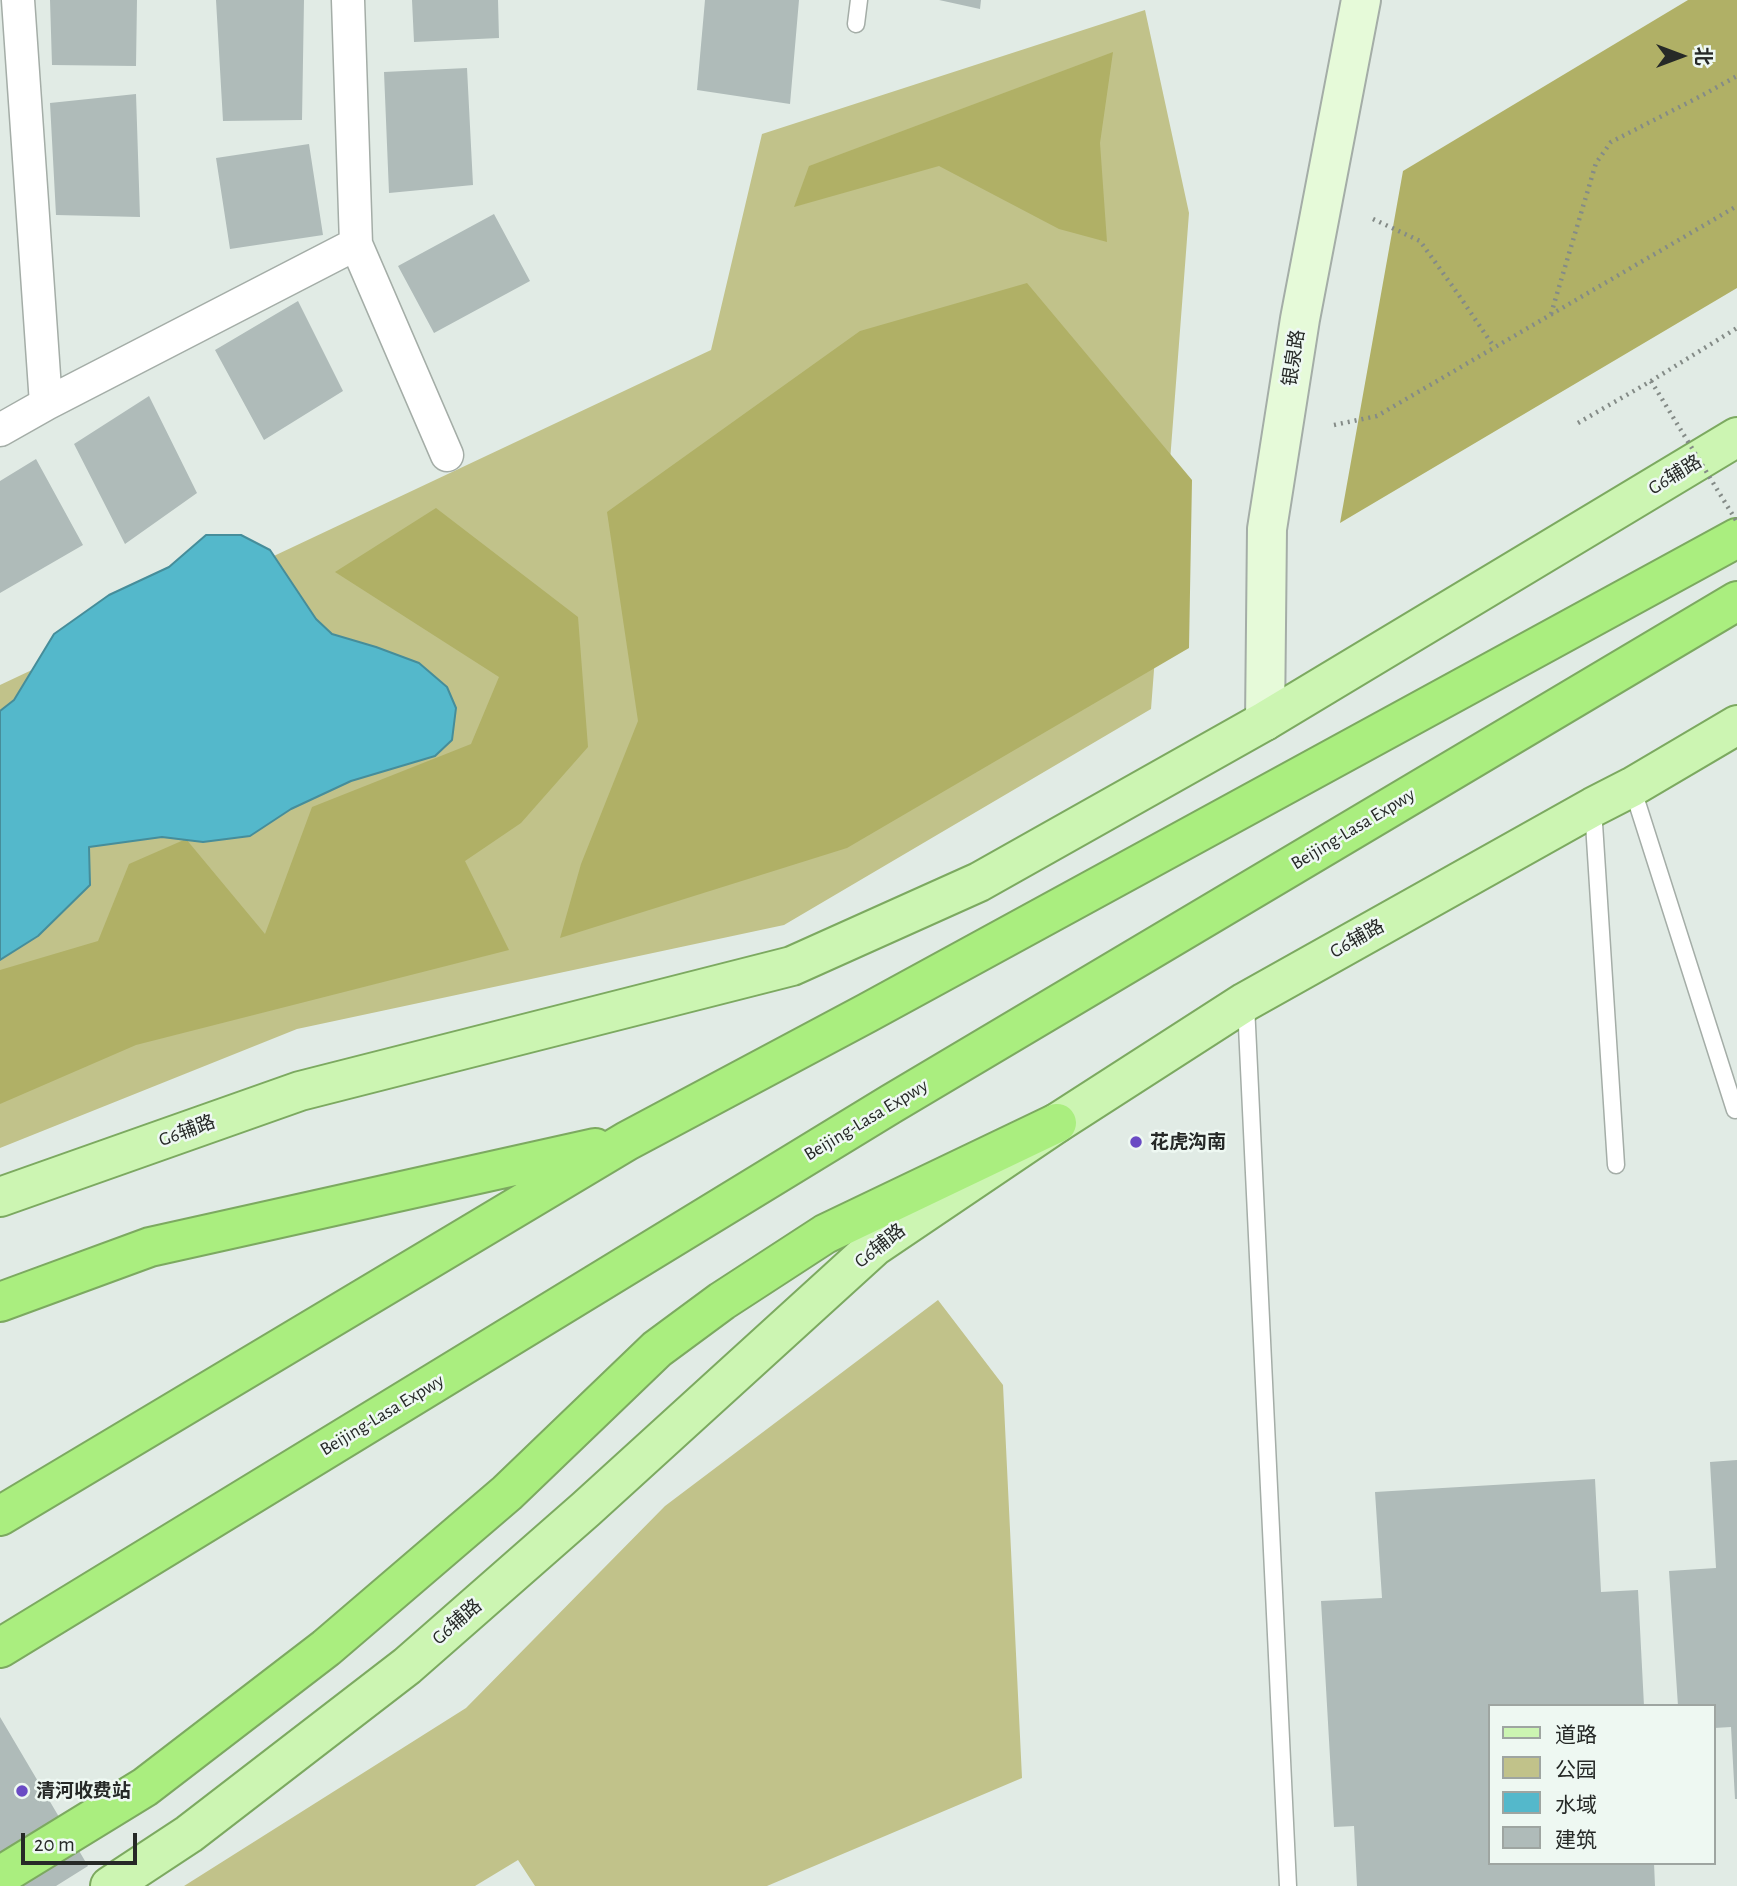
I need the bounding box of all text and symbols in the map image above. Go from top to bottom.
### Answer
north arrow [1646,21,1716,91]
text: 北 [1693,46,1712,66]
street label: 银泉路 [1278,328,1310,388]
street label: G6辅路 [1644,450,1706,500]
street label: Beijing-Lasa Expwy [1287,783,1419,875]
street label: G6辅路 [1326,915,1388,963]
street label: Beijing-Lasa Expwy [800,1074,932,1166]
street label: G6辅路 [156,1110,218,1152]
place label: 花虎沟南 [1150,1131,1226,1153]
marker: 花虎沟南 [1128,1134,1144,1150]
street label: G6辅路 [850,1219,910,1273]
street label: Beijing-Lasa Expwy [316,1369,448,1461]
street label: G6辅路 [428,1594,486,1650]
legend [1488,1704,1716,1865]
text: 道路 [1555,1725,1597,1746]
text: 公园 [1555,1760,1597,1781]
place label: 清河收费站 [36,1780,131,1802]
marker: 清河收费站 [14,1783,30,1799]
text: 水域 [1555,1795,1597,1816]
scale bar [24,1820,140,1864]
text: 建筑 [1555,1830,1597,1851]
text: 20 m [34,1834,75,1855]

